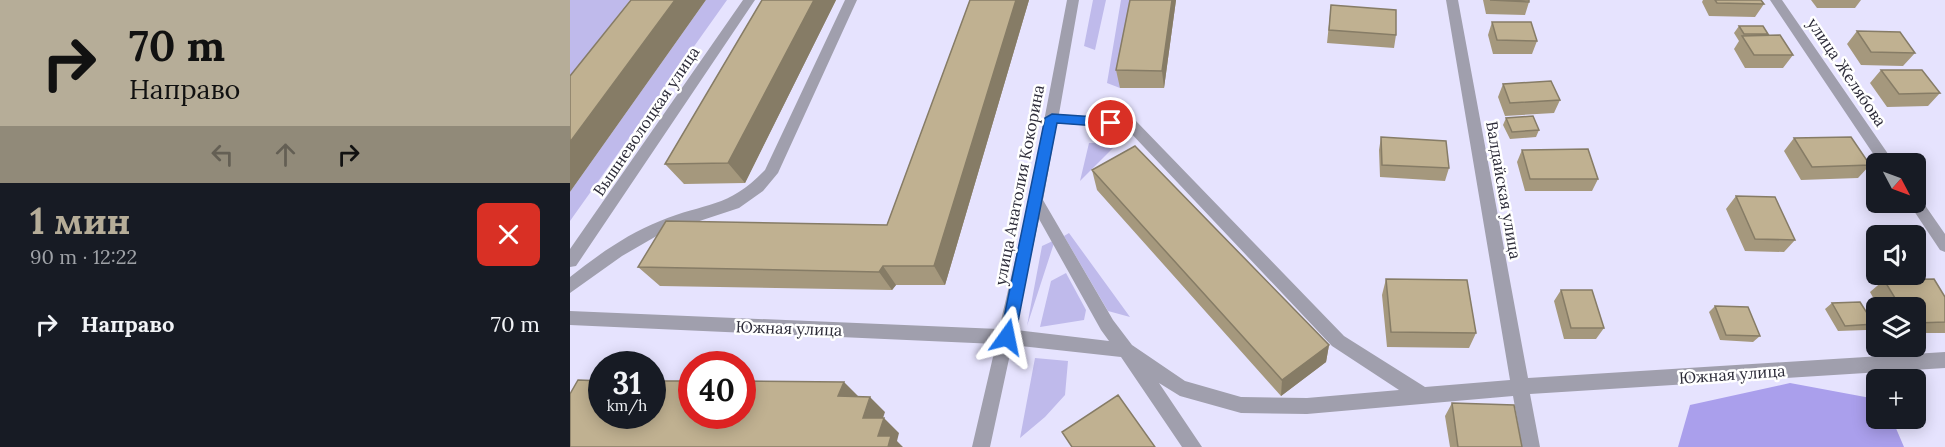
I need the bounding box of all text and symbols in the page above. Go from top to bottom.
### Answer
street label: улица Желябова [1803,14,1891,130]
text: 70 m [129,19,225,73]
icon: right [30,24,108,102]
street label: Вышневолоцкая улица [589,43,703,199]
text: Направо [129,72,240,106]
street label: улица Анатолия Кокорина [990,83,1048,287]
pin [1085,97,1136,148]
icon: arrive [1094,106,1127,139]
street label: Валдайская улица [1482,119,1526,261]
icon: left [206,138,239,171]
icon: ahead [269,138,302,171]
icon: right [332,138,365,171]
north arrow [1866,153,1926,213]
map controls [1866,153,1926,429]
text: 1 мин [30,198,131,244]
button: close [477,203,540,266]
button: sound [1866,225,1926,285]
text: 90 m · 12:22 [30,244,137,269]
button: layers [1866,297,1926,357]
position arrow [975,305,1039,369]
icon: right [30,308,63,341]
text: Направо [81,310,175,338]
text: 70 m [491,310,540,338]
street label: Южная улица [735,316,843,340]
speed limit sign: 40 [678,351,756,429]
street label: Южная улица [1678,360,1786,388]
text: 31 [613,364,641,402]
button: + [1866,369,1926,429]
text: km/h [607,396,647,415]

